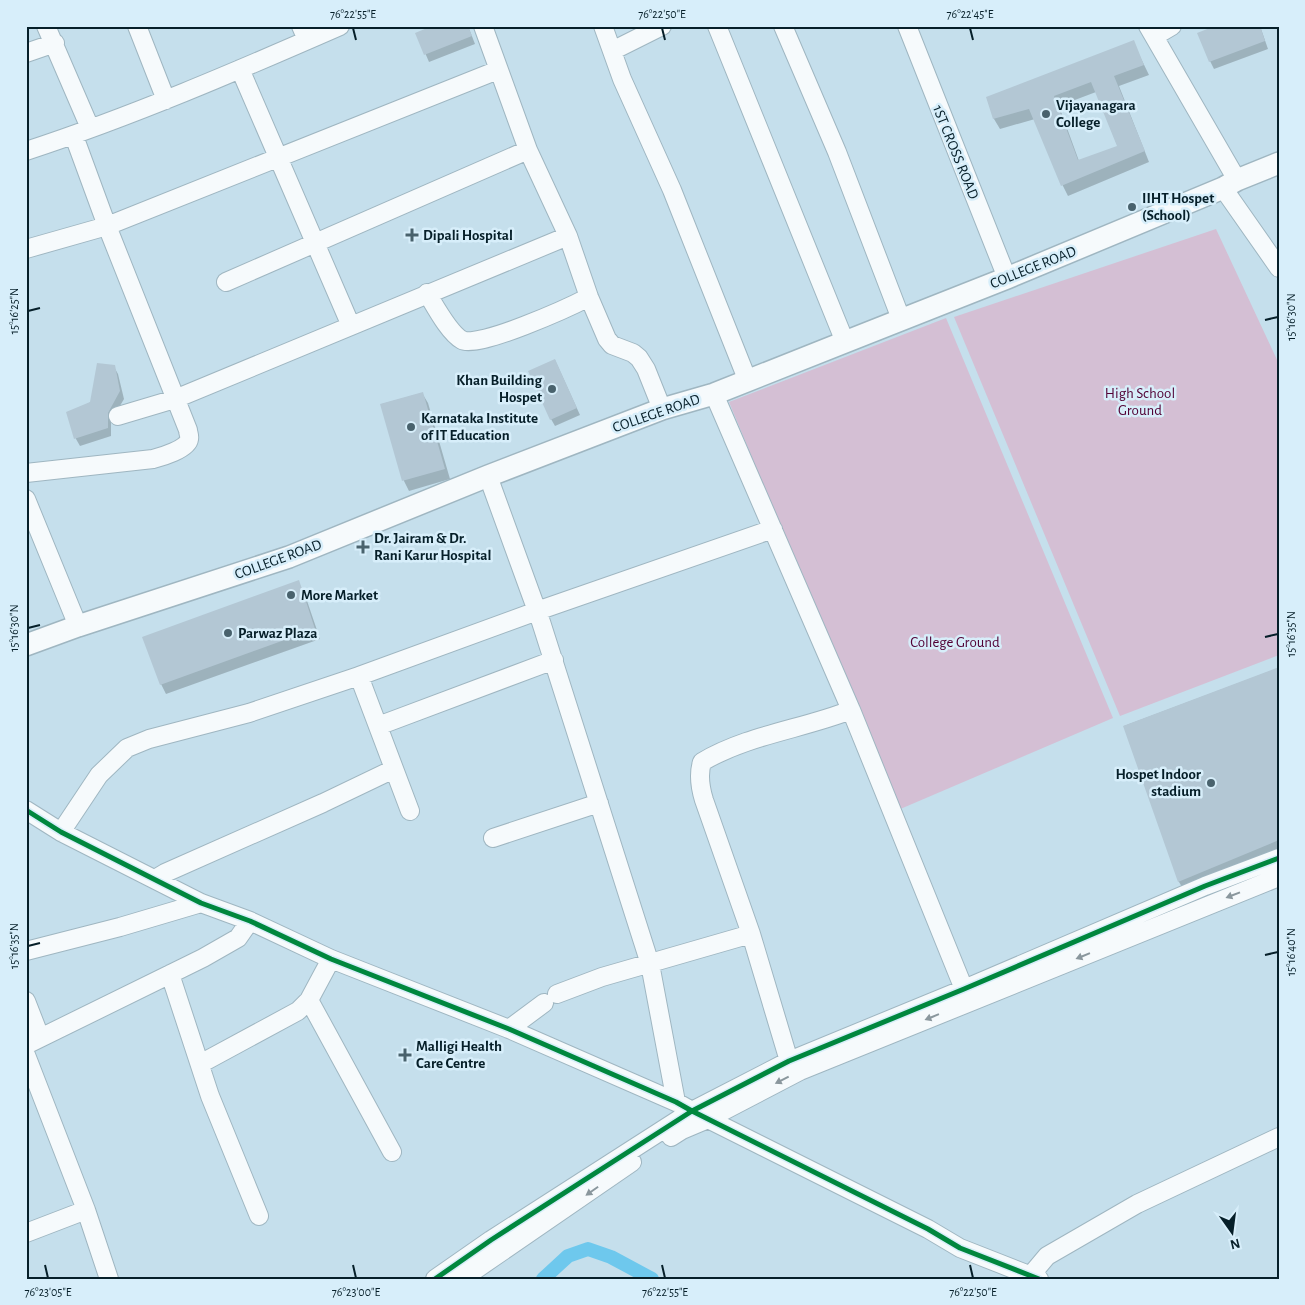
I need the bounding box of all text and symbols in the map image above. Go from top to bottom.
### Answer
text: 76°22'55"E [330,8,376,20]
text: 76°22'50"E [638,8,686,20]
text: 76°22'45"E [946,8,994,20]
place label: Vijayanagara College [1056,98,1136,130]
street label: 1ST CROSS ROAD [930,103,981,202]
marker: Vijayanagara College [1040,108,1052,120]
place label: IIHT Hospet (School) [1142,191,1214,223]
marker: IIHT Hospet (School) [1126,201,1138,213]
marker: Dipali Hospital [405,228,419,242]
place label: Dipali Hospital [423,228,513,243]
street label: COLLEGE ROAD [988,243,1079,292]
text: 15°16'25"N [8,288,20,334]
text: 15°16'30"N [1285,293,1297,341]
place label: Khan Building Hospet [456,373,542,405]
marker: Khan Building Hospet [546,383,558,395]
park label: High School Ground [1105,386,1175,418]
street label: COLLEGE ROAD [611,391,702,435]
place label: Karnataka Institute of IT Education [421,411,538,443]
marker: Karnataka Institute of IT Education [405,421,417,433]
place label: Dr. Jairam & Dr. Rani Karur Hospital [374,531,491,563]
street label: COLLEGE ROAD [233,537,324,582]
marker: Dr. Jairam & Dr. Rani Karur Hospital [356,540,370,554]
place label: More Market [301,588,378,603]
marker: More Market [285,589,297,601]
text: 15°16'30"N [8,604,20,652]
text: 15°16'35"N [1285,611,1297,657]
place label: Parwaz Plaza [238,626,318,641]
marker: Parwaz Plaza [222,627,234,639]
park label: College Ground [910,635,1000,650]
place label: Hospet Indoor stadium [1115,767,1202,799]
marker: Hospet Indoor stadium [1205,777,1217,789]
one-way arrow [1226,892,1241,899]
text: 15°16'35"N [8,923,20,969]
text: 15°16'40"N [1285,928,1297,976]
one-way arrow [1076,952,1090,960]
one-way arrow [925,1014,939,1022]
place label: Malligi Health Care Centre [416,1039,502,1071]
marker: Malligi Health Care Centre [398,1048,412,1062]
one-way arrow [775,1076,790,1084]
one-way arrow [585,1186,599,1195]
north arrow [1208,1208,1258,1258]
text: N [1228,1236,1241,1252]
text: 76°23'05"E [24,1286,72,1298]
text: 76°23'00"E [332,1286,380,1298]
text: 76°22'55"E [642,1286,688,1298]
text: 76°22'50"E [949,1286,997,1298]

